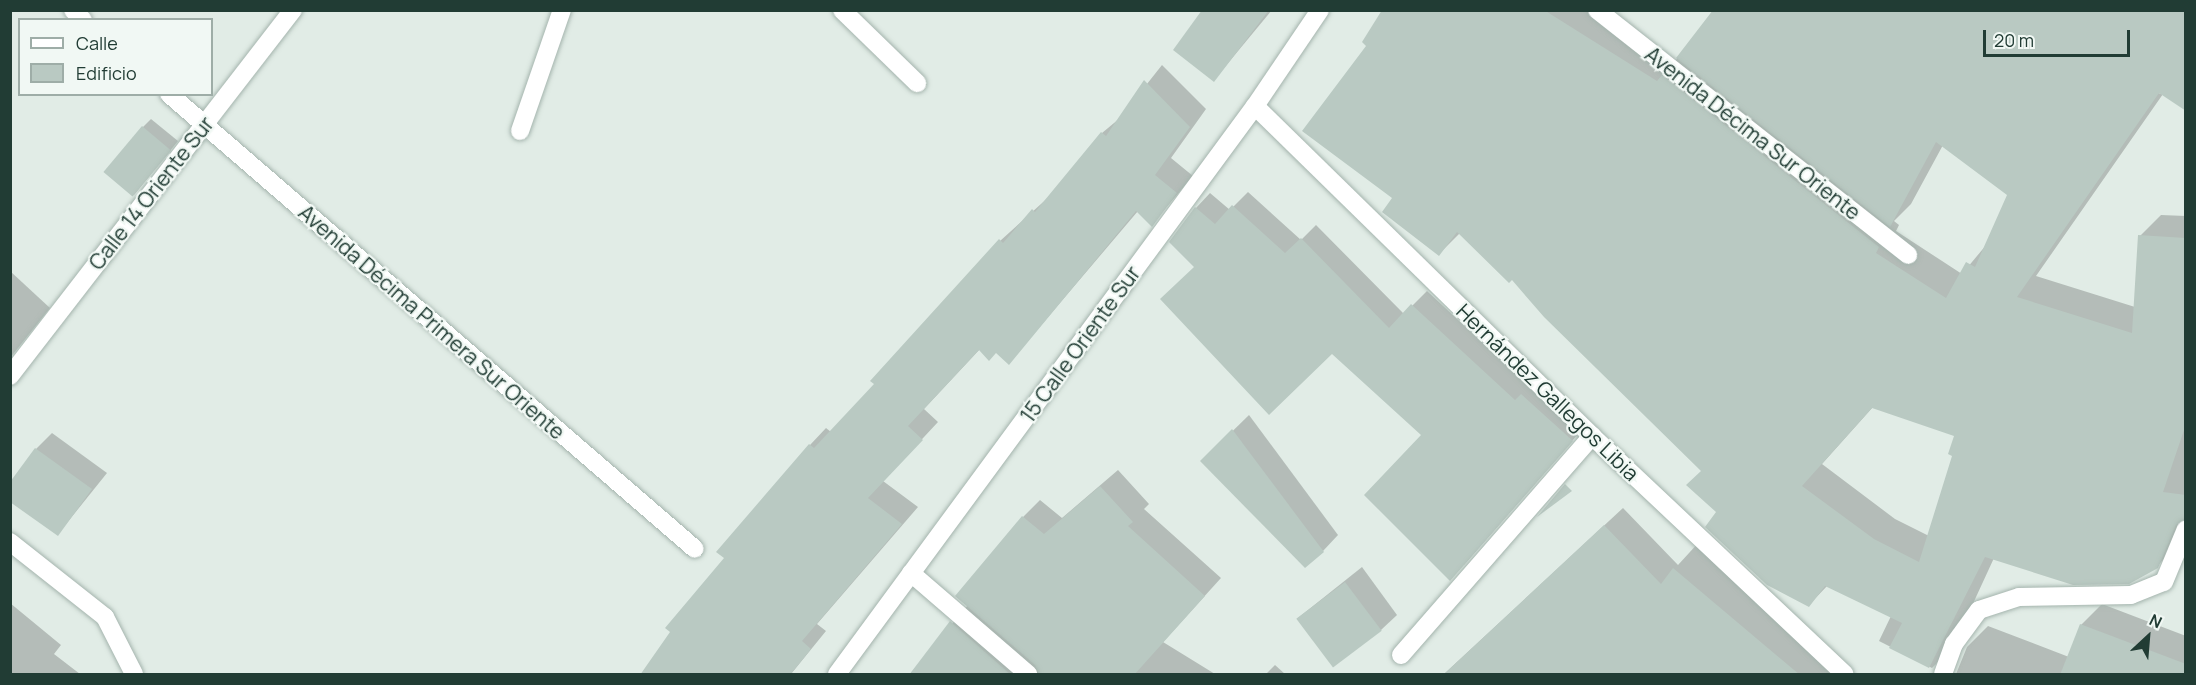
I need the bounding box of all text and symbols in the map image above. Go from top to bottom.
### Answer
legend [18,18,213,96]
scale bar [1986,18,2133,56]
text: 20 m [1994,28,2034,52]
text: Calle [76,31,118,55]
street label: Avenida Décima Sur Oriente [1640,41,1866,225]
text: Edificio [76,61,137,85]
street label: Calle 14 Oriente Sur [83,111,219,275]
street label: Avenida Décima Primera Sur Oriente [294,200,570,444]
street label: 15 Calle Oriente Sur [1015,261,1145,427]
street label: Hernández Gallegos Libia [1452,298,1644,486]
north arrow [2118,607,2178,667]
text: N [2146,608,2166,633]

